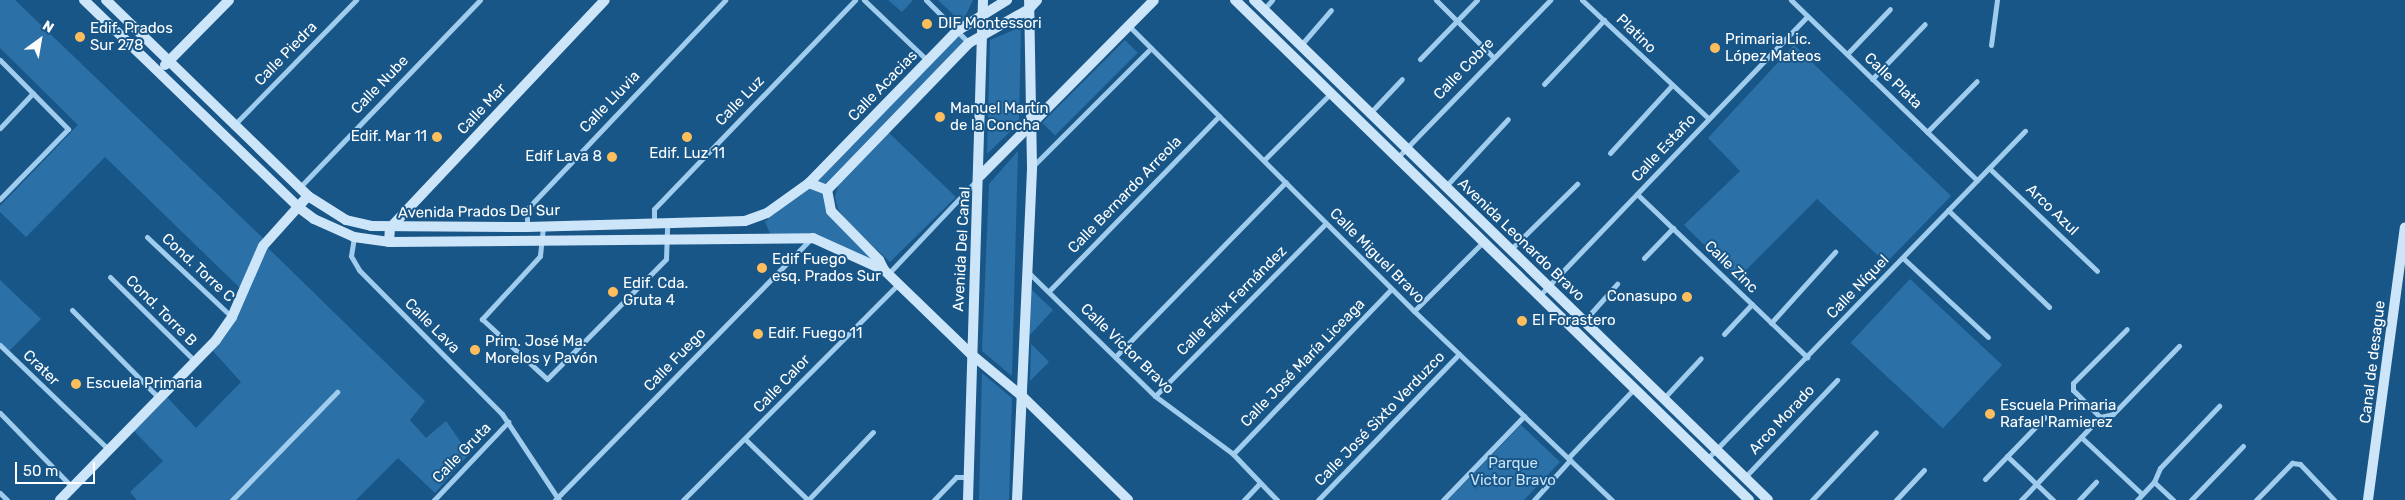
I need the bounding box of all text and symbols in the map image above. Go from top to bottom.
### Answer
street label: Platino [1612,11,1660,57]
north arrow [15,15,65,65]
place label: DIF Montessori [938,15,1042,33]
text: N [39,17,57,37]
marker: DIF Montessori [920,17,934,31]
street label: Calle Piedra [251,18,321,90]
place label: Edif. Prados Sur 278 [90,19,173,54]
place label: Primaria Lic. López Mateos [1725,30,1821,65]
marker: Edif. Prados Sur 278 [74,31,86,43]
street label: Calle Cobre [1430,34,1498,104]
marker: Primaria Lic. López Mateos [1709,42,1721,54]
street label: Calle Acacias [845,47,921,125]
street label: Calle Plata [1860,49,1926,113]
street label: Calle Nube [348,52,412,118]
street label: Calle Lluvia [576,67,644,137]
street label: Calle Luz [712,72,768,130]
street label: Calle Mar [454,80,510,138]
place label: Manuel Martín de la Concha [950,99,1049,134]
street label: Calle Estaño [1628,110,1700,186]
marker: Manuel Martín de la Concha [934,111,946,123]
place label: Edif. Mar 11 [350,128,427,146]
marker: Edif. Mar 11 [431,131,443,143]
marker: Edif. Luz 11 [681,131,693,143]
street label: Calle Bernardo Arreola [1064,133,1186,257]
place label: Edif. Luz 11 [649,145,725,163]
place label: Edif Lava 8 [525,148,602,166]
marker: Edif Lava 8 [606,151,618,163]
street label: Avenida Leonardo Bravo [1454,175,1588,305]
street label: Arco Azul [2022,180,2082,240]
street label: Avenida Del Canal [950,186,974,312]
street label: Avenida Prados Del Sur [398,202,560,222]
street label: Calle Miguel Bravo [1326,205,1428,307]
street label: Cond. Torre C [158,230,238,306]
street label: Calle Zinc [1700,237,1762,297]
street label: Calle Félix Fernández [1173,242,1291,360]
place label: Edif Fuego esq. Prados Sur [772,250,881,285]
street label: Calle Níquel [1823,251,1893,323]
marker: Edif Fuego esq. Prados Sur [756,262,768,274]
street label: Cond. Torre B [122,272,200,350]
place label: Edif. Cda. Gruta 4 [623,274,688,309]
marker: Edif. Cda. Gruta 4 [607,286,619,298]
place label: Conasupo [1607,288,1677,306]
marker: Conasupo [1681,291,1693,303]
street label: Calle Lava [401,295,463,357]
street label: Calle José María Liceaga [1237,295,1369,431]
street label: Calle Víctor Bravo [1076,300,1178,398]
street label: Canal de desague [2357,300,2389,424]
place label: El Forastero [1532,312,1616,330]
marker: El Forastero [1516,315,1528,327]
street label: Calle Fuego [640,325,710,395]
place label: Edif. Fuego 11 [768,325,862,343]
marker: Edif. Fuego 11 [752,328,764,340]
place label: Prim. José Ma. Morelos y Pavón [485,332,598,367]
marker: Prim. José Ma. Morelos y Pavón [469,344,481,356]
street label: Crater [19,346,63,390]
street label: Calle José Sixto Verduzco [1311,348,1449,490]
street label: Calle Calor [750,351,814,417]
place label: Escuela Primaria [86,375,202,393]
marker: Escuela Primaria [70,378,82,390]
street label: Arco Morado [1745,382,1819,458]
place label: Escuela Primaria Rafael Ramierez [2000,396,2116,431]
marker: Escuela Primaria Rafael Ramierez [1984,408,1996,420]
street label: Calle Gruta [429,419,495,487]
scale bar [18,452,98,484]
park label: Parque Victor Bravo [1470,454,1556,489]
text: 50 m [23,462,58,480]

